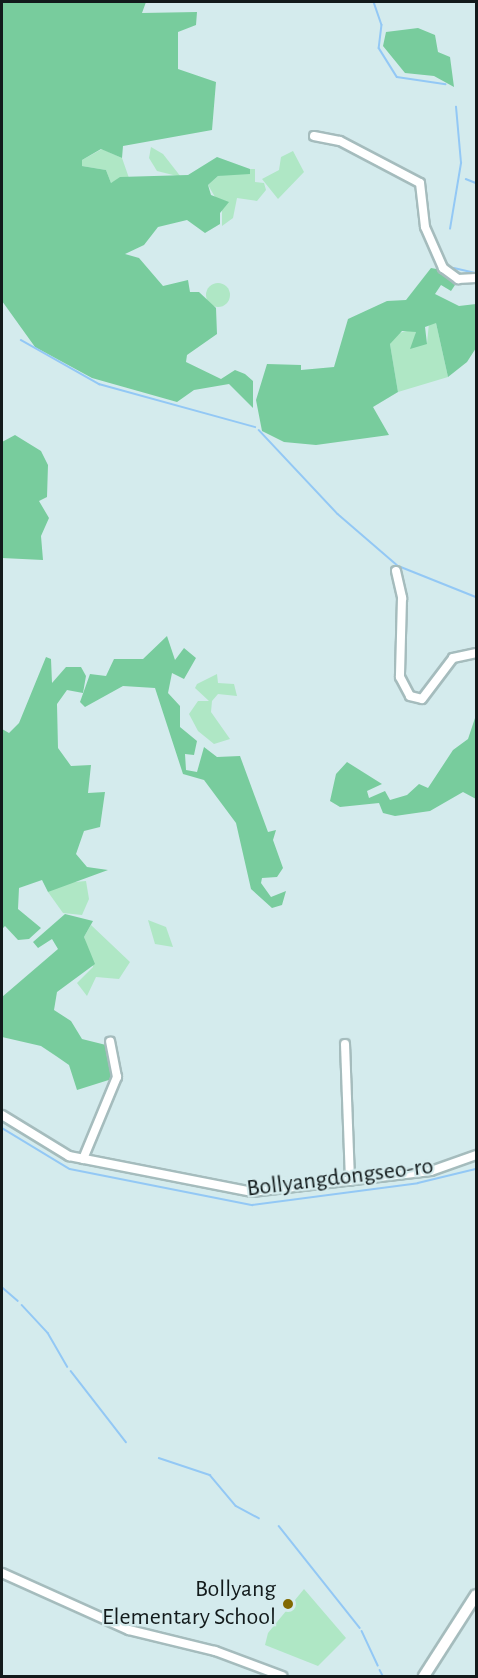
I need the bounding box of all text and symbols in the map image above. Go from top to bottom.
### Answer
street label: Bollyangdongseo-ro [245,1152,435,1204]
place label: Bollyang Elementary School [102,1576,276,1632]
marker: Bollyang Elementary School [281,1597,295,1611]

